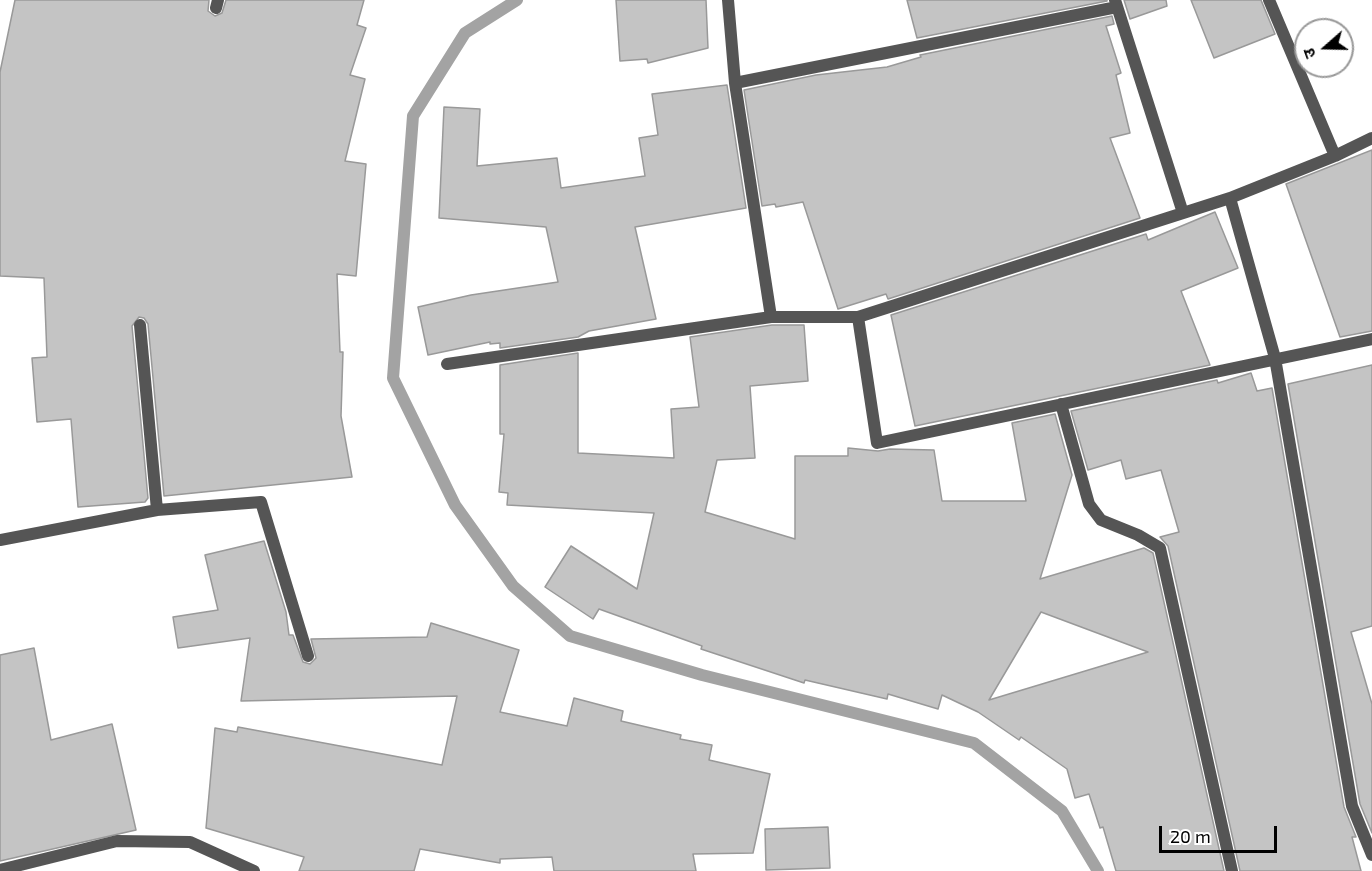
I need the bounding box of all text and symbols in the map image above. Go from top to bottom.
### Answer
north arrow [1294,18,1354,78]
text: उ [1298,46,1319,61]
scale bar [1162,814,1280,852]
text: 20 m [1170,825,1211,847]

